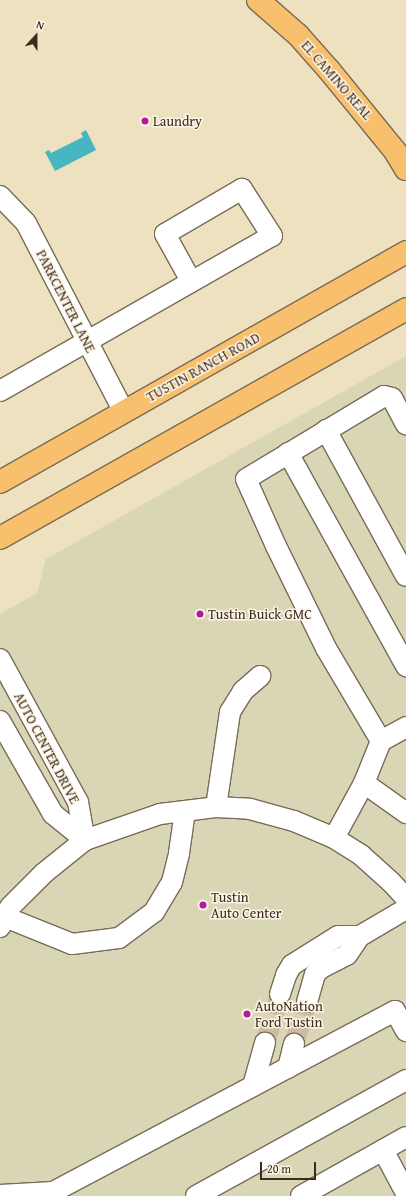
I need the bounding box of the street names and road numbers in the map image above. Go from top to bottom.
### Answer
street label: EL CAMINO REAL [298,37,376,123]
street label: PARKCENTER LANE [33,247,99,355]
street label: TUSTIN RANCH ROAD [143,329,263,405]
street label: AUTO CENTER DRIVE [11,689,83,807]

